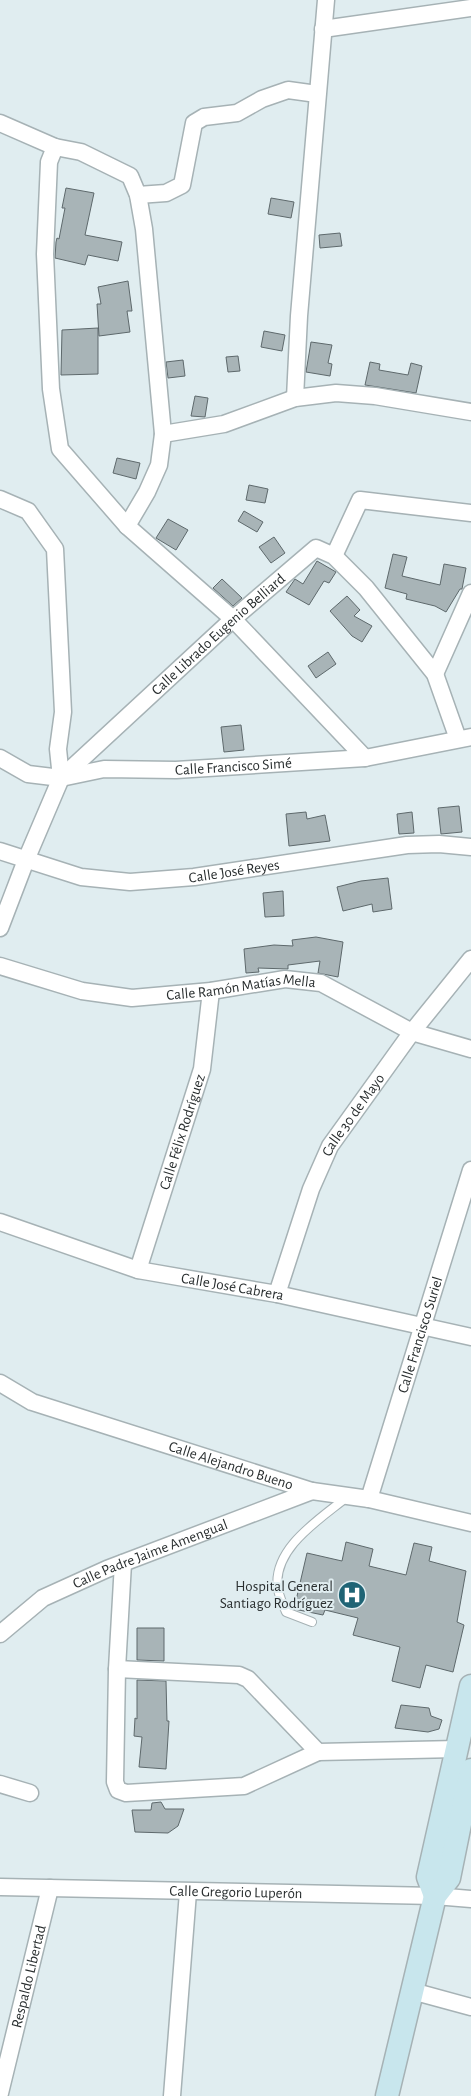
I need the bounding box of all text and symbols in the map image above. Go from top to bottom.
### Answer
street label: Calle Librado Eugenio Belliard [149,570,288,698]
street label: Calle Francisco Simé [175,755,292,778]
street label: Calle José Reyes [188,857,280,885]
street label: Calle Ramón Matías Mella [166,971,317,1002]
street label: Calle 30 de Mayo [319,1071,387,1158]
street label: Calle Félix Rodríguez [157,1072,207,1191]
street label: Calle José Cabrera [180,1270,285,1303]
street label: Calle Francisco Suriel [395,1275,445,1395]
street label: Calle Alejandro Bueno [167,1438,295,1492]
street label: Calle Padre Jaime Amengual [70,1516,230,1591]
place label: Hospital General Santiago Rodríguez [220,1579,333,1611]
hospital icon: Hospital General Santiago Rodríguez [337,1580,367,1610]
street label: Calle Gregorio Luperón [169,1883,303,1901]
street label: Respaldo Libertad [9,1923,48,2029]

